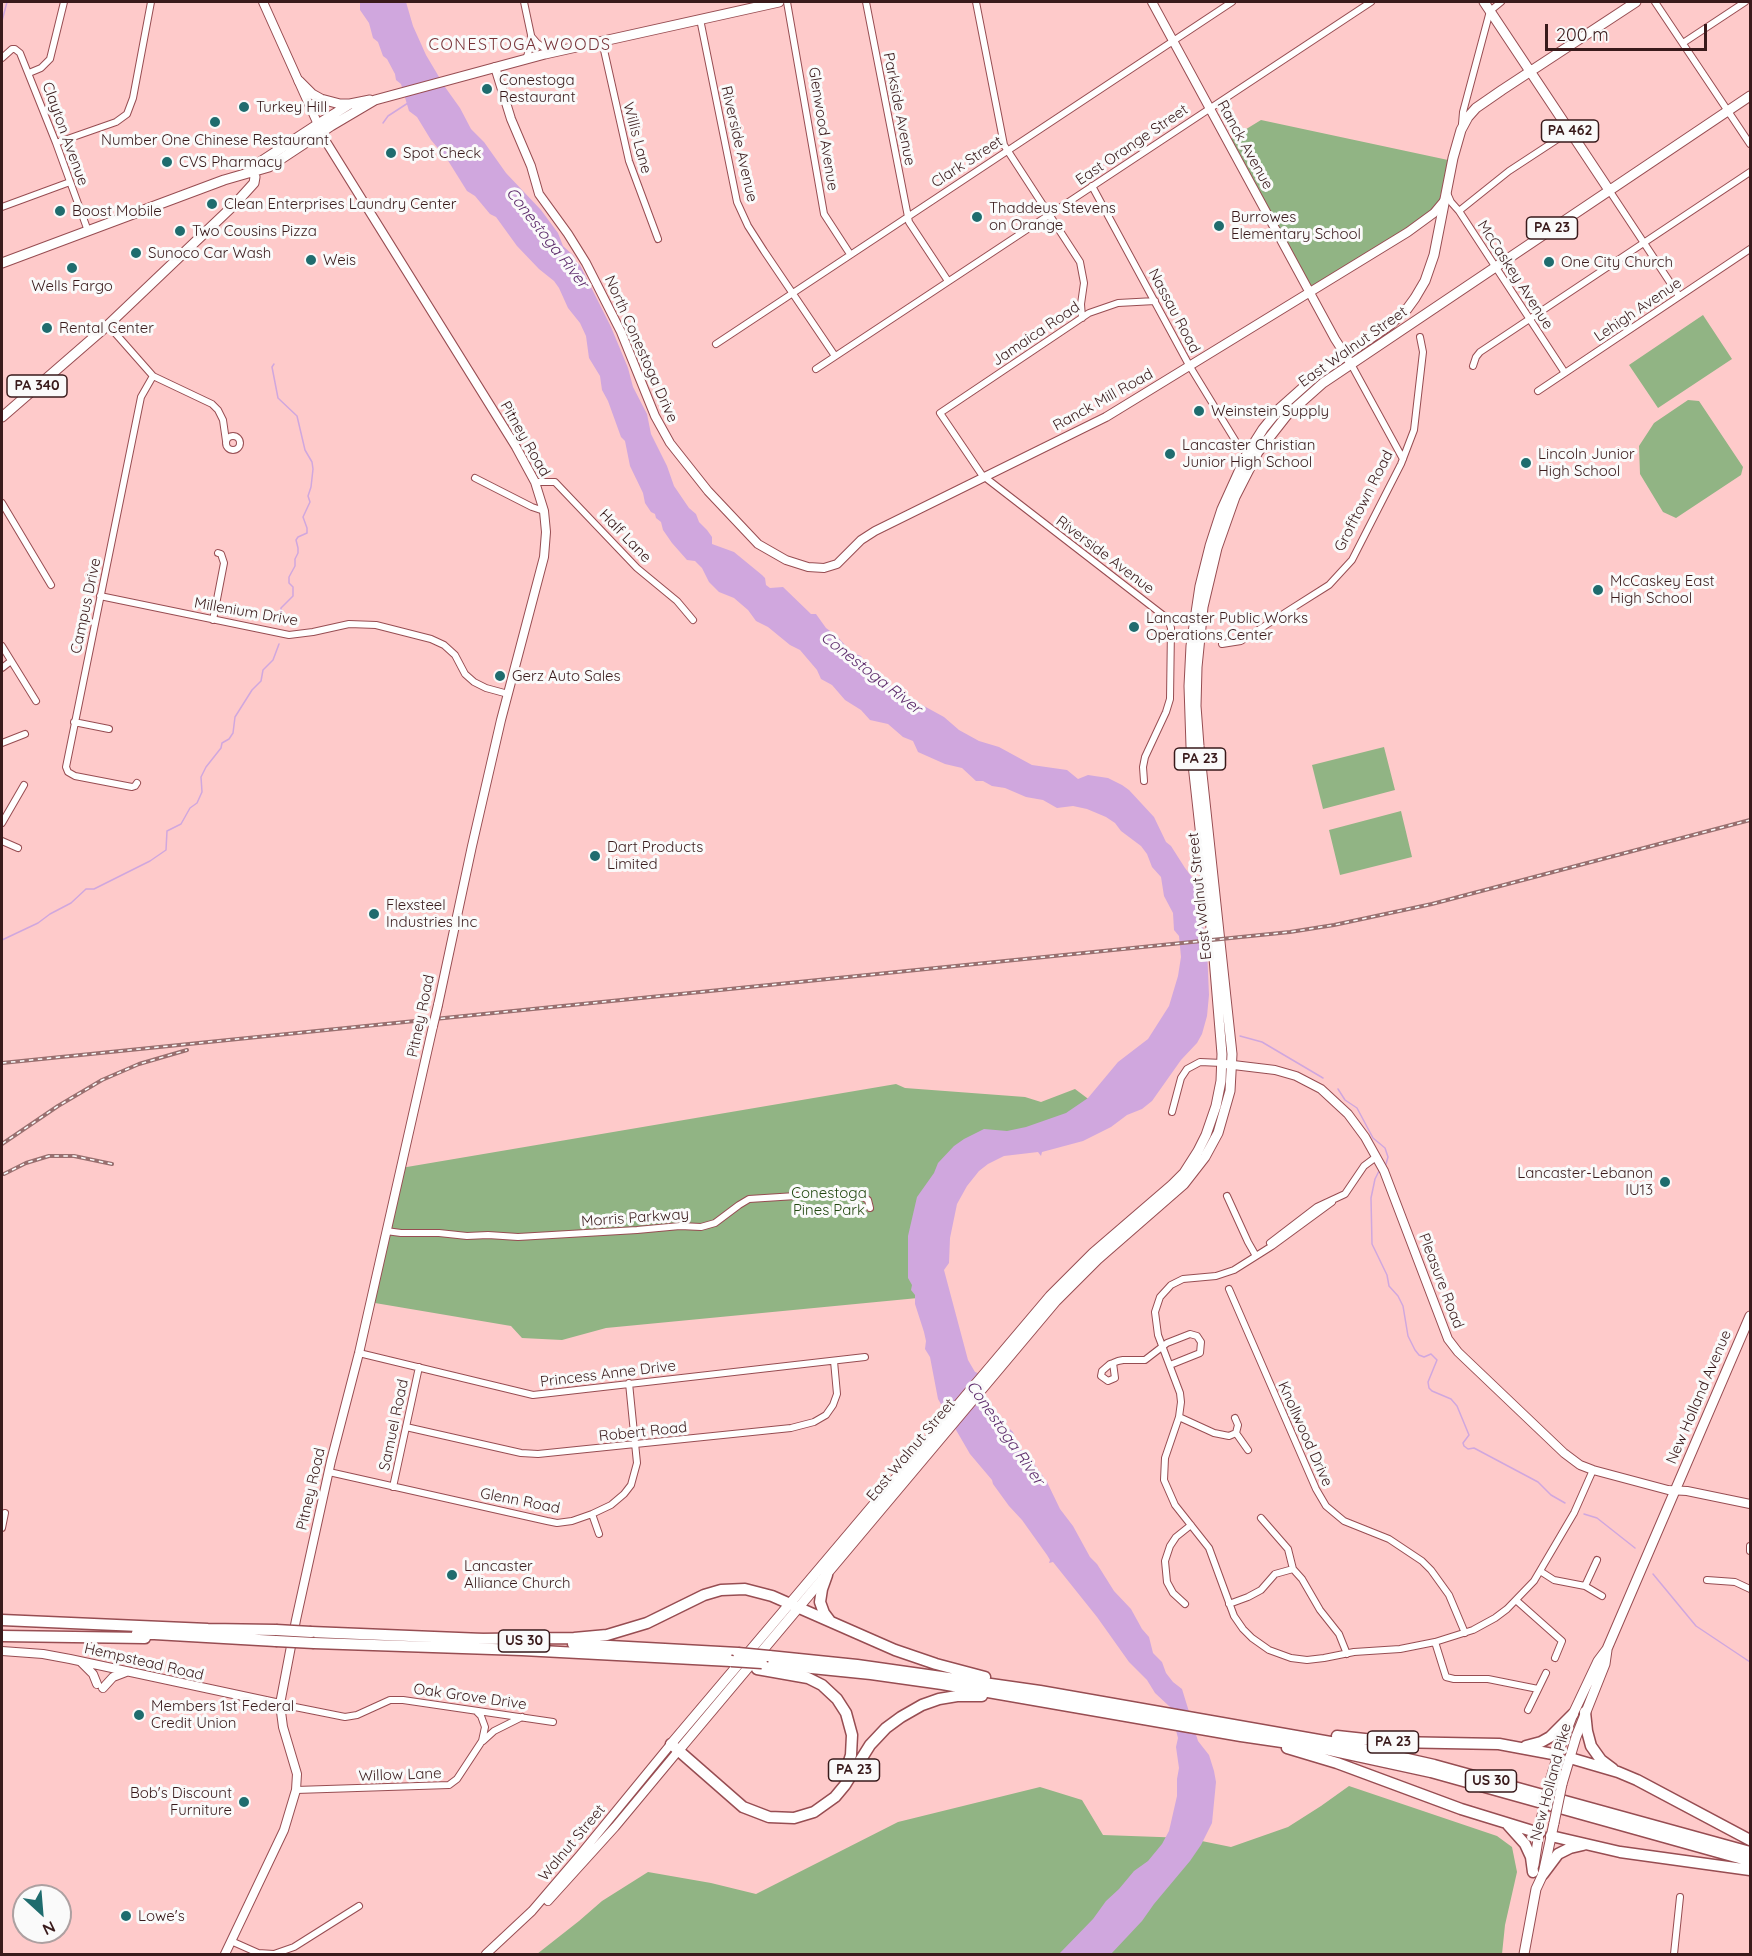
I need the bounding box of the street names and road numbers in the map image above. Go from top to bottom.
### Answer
street label: Parkside Avenue [879,51,919,167]
street label: Glenwood Avenue [804,66,842,192]
street label: Clayton Avenue [38,80,92,188]
street label: Riverside Avenue [717,84,761,204]
street label: Ranck Avenue [1213,97,1277,193]
street label: Willis Lane [619,100,655,176]
street label: East Orange Street [1073,101,1191,189]
road number: PA 462 [1542,120,1598,142]
street label: Clark Street [928,132,1006,192]
street label: McCaskey Avenue [1473,217,1557,333]
road number: PA 23 [1526,217,1578,239]
street label: Nassau Road [1144,266,1204,356]
street label: North Conestoga Drive [600,273,682,425]
street label: Lehigh Avenue [1591,274,1685,346]
street label: Jamaica Road [989,298,1083,370]
street label: East Walnut Street [1295,303,1411,391]
street label: Ranck Mill Road [1050,365,1156,435]
road number: PA 340 [7,375,67,397]
street label: Pitney Road [496,398,554,480]
street label: Grofftown Road [1331,447,1397,555]
street label: Half Lane [595,506,655,566]
street label: Riverside Avenue [1052,512,1158,598]
street label: Campus Drive [67,556,105,656]
street label: Millenium Drive [193,594,299,630]
road number: PA 23 [1174,748,1226,770]
street label: East Walnut Street [1184,831,1216,961]
street label: Pitney Road [403,973,439,1059]
street label: Morris Parkway [580,1205,690,1231]
street label: Pleasure Road [1415,1231,1467,1331]
street label: New Holland Avenue [1663,1327,1735,1467]
street label: Princess Anne Drive [539,1357,677,1391]
street label: Samuel Road [376,1378,412,1472]
street label: Knollwood Drive [1274,1379,1336,1489]
street label: East Walnut Street [863,1395,959,1505]
street label: Robert Road [598,1418,688,1446]
street label: Pitney Road [293,1446,329,1532]
street label: Glenn Road [479,1484,561,1518]
road number: US 30 [498,1630,550,1652]
street label: Hempstead Road [82,1639,206,1685]
street label: Oak Grove Drive [412,1680,528,1714]
street label: New Holland Pike [1527,1721,1575,1843]
road number: PA 23 [1368,1731,1418,1753]
road number: PA 23 [828,1759,880,1781]
street label: Willow Lane [358,1765,442,1785]
road number: US 30 [1466,1770,1516,1792]
street label: Walnut Street [535,1801,609,1885]

